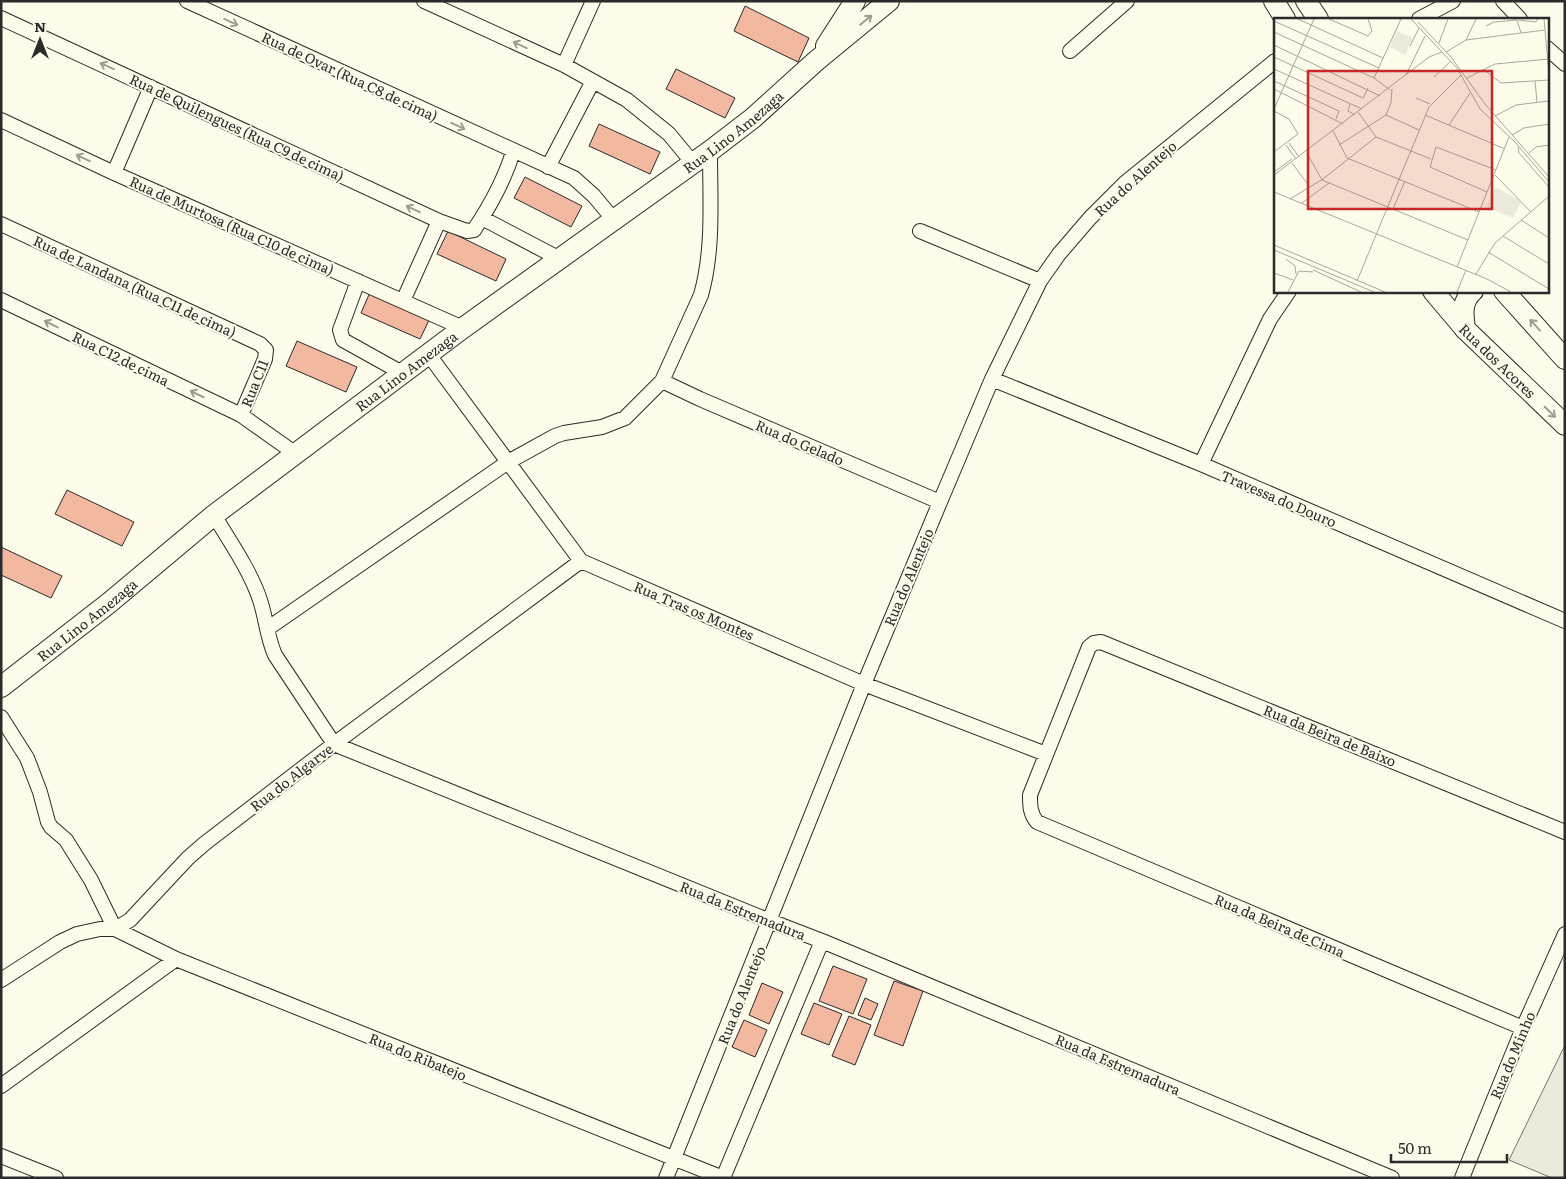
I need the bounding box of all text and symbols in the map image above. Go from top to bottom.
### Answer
one-way arrow [860,14,873,26]
north arrow [15,15,65,65]
text: N [34,16,46,36]
one-way arrow [224,17,239,27]
inset map [1274,18,1548,292]
street label: Rua de Ovar (Rua C8 de cima) [259,26,441,126]
one-way arrow [513,40,528,49]
one-way arrow [100,61,115,71]
street label: Rua de Quilengues (Rua C9 de cima) [127,68,347,186]
street label: Rua Lino Amezaga [679,85,788,178]
one-way arrow [451,122,466,132]
street label: Rua do Alentejo [1090,136,1180,220]
one-way arrow [76,153,91,163]
street label: Rua de Murtosa (Rua C10 de cima) [127,171,337,279]
one-way arrow [406,203,421,213]
street label: Rua de Landana (Rua C11 de cima) [30,230,240,342]
one-way arrow [1529,318,1540,331]
one-way arrow [43,319,58,329]
street label: Rua dos Acores [1455,319,1540,402]
street label: Rua C12 de cima [69,326,173,390]
street label: Rua Lino Amezaga [351,326,462,416]
street label: Rua C11 [235,356,273,410]
one-way arrow [190,389,205,398]
one-way arrow [1544,405,1556,417]
street label: Rua do Gelado [753,414,847,470]
street label: Travessa do Douro [1218,465,1340,531]
street label: Rua do Alentejo [878,525,938,629]
street label: Rua Lino Amezaga [32,573,142,666]
street label: Rua Tras os Montes [631,576,757,644]
street label: Rua da Beira de Baixo [1261,699,1399,771]
street label: Rua do Algarve [245,738,337,816]
street label: Rua da Estremadura [677,876,809,945]
street label: Rua da Beira de Cima [1212,888,1349,962]
street label: Rua do Alentejo [712,943,770,1047]
street label: Rua do Minho [1485,1008,1539,1102]
street label: Rua do Ribatejo [366,1027,470,1085]
street label: Rua da Estremadura [1052,1029,1184,1100]
scale bar [1391,1132,1507,1164]
text: 50 m [1398,1136,1432,1159]

